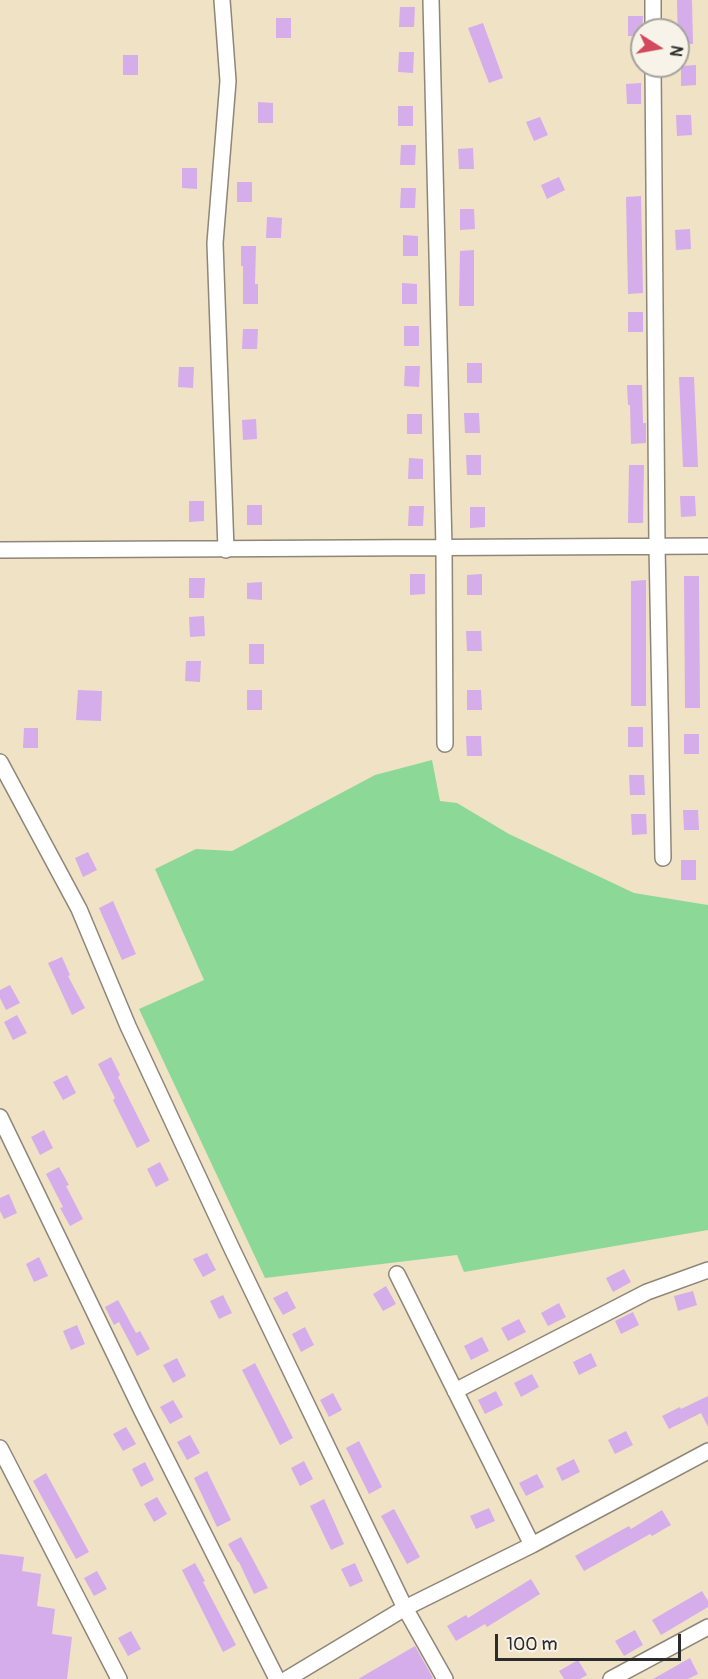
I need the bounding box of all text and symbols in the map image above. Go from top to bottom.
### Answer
north arrow [630,18,690,78]
text: N [665,44,687,58]
scale bar [498,1622,684,1660]
text: 100 m [506,1633,558,1656]

